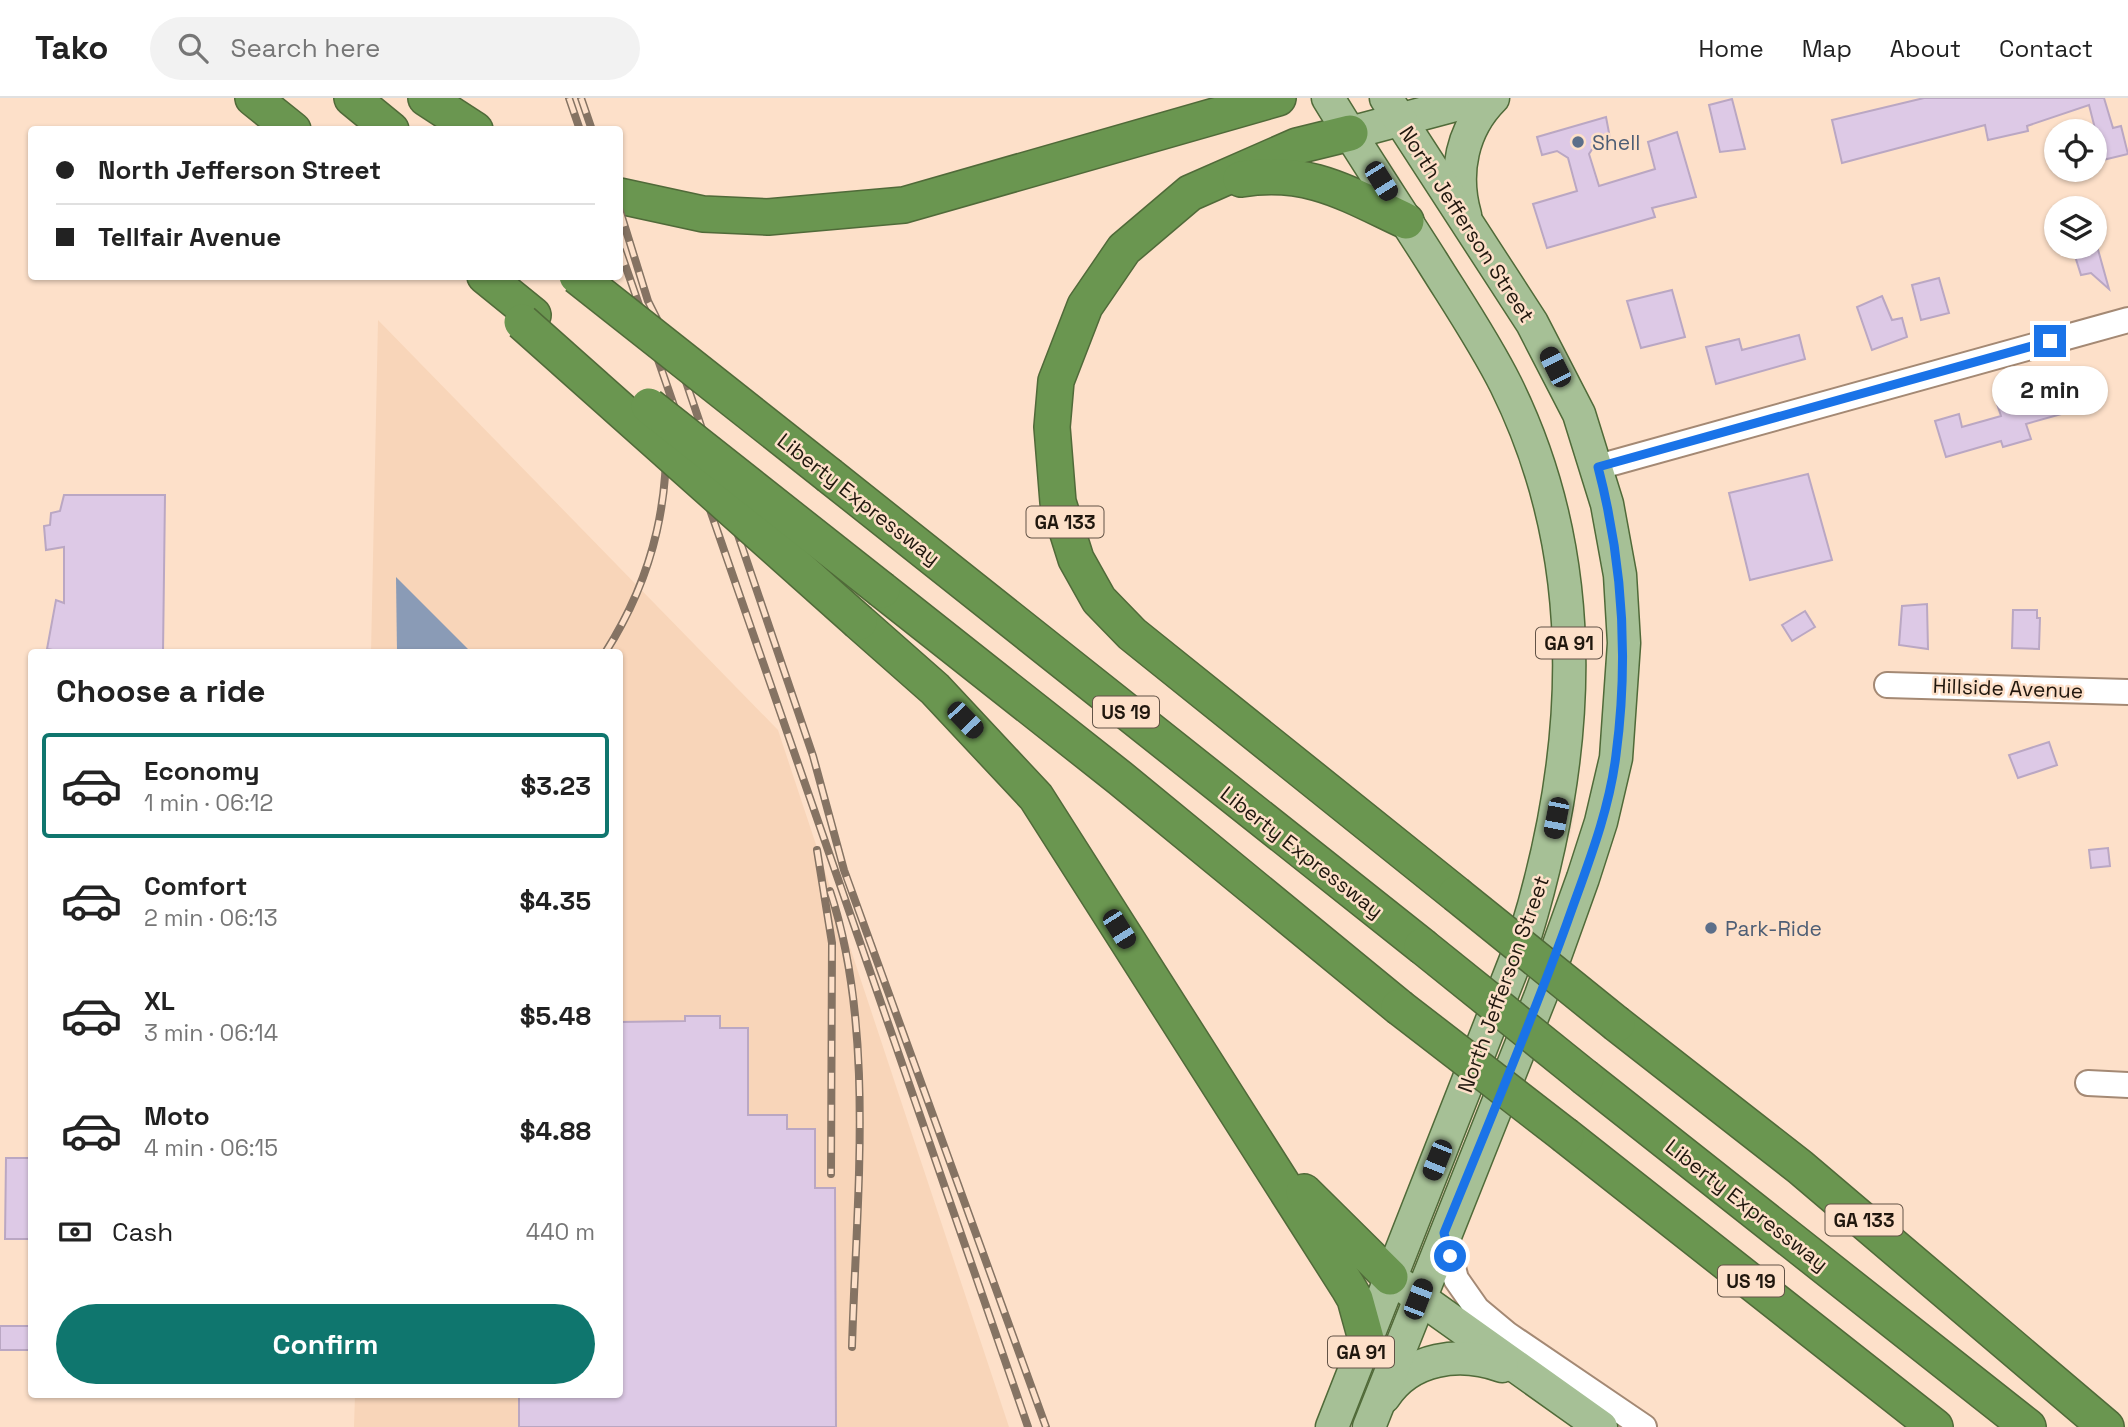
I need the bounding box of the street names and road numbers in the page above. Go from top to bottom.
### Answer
street label: North Jefferson Street [1393,121,1541,327]
street label: Liberty Expressway [772,427,946,571]
road number: GA 133 [1026,506,1104,538]
road number: GA 91 [1536,628,1602,658]
street label: Hillside Avenue [1932,672,2084,704]
road number: US 19 [1093,696,1159,727]
street label: Liberty Expressway [1215,780,1389,924]
street label: North Jefferson Street [1451,872,1555,1096]
street label: Liberty Expressway [1660,1133,1834,1277]
road number: GA 133 [1826,1204,1902,1236]
road number: US 19 [1718,1266,1784,1296]
road number: GA 91 [1328,1336,1394,1368]

